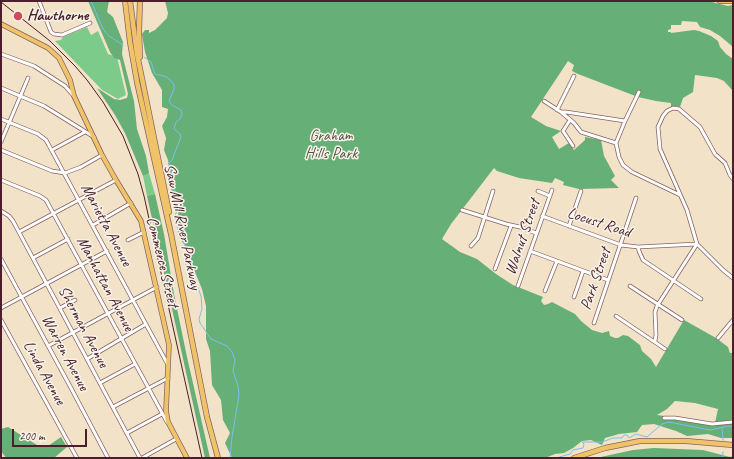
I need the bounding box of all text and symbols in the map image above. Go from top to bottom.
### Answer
place label: Hawthorne [27,6,88,26]
marker: Hawthorne [12,10,24,22]
park label: Graham Hills Park [305,126,357,164]
street label: Saw Mill River Parkway [159,162,205,292]
street label: Marietta Avenue [76,180,136,270]
street label: Walnut Street [501,197,545,277]
street label: Locust Road [565,204,633,242]
street label: Commerce Street [141,215,183,309]
street label: Manhattan Avenue [72,233,138,335]
street label: Park Street [576,246,616,312]
street label: Sherman Avenue [53,283,113,371]
street label: Warren Avenue [37,312,93,394]
street label: Linda Avenue [19,338,69,408]
scale bar [14,421,89,447]
text: 200 m [19,428,45,444]

